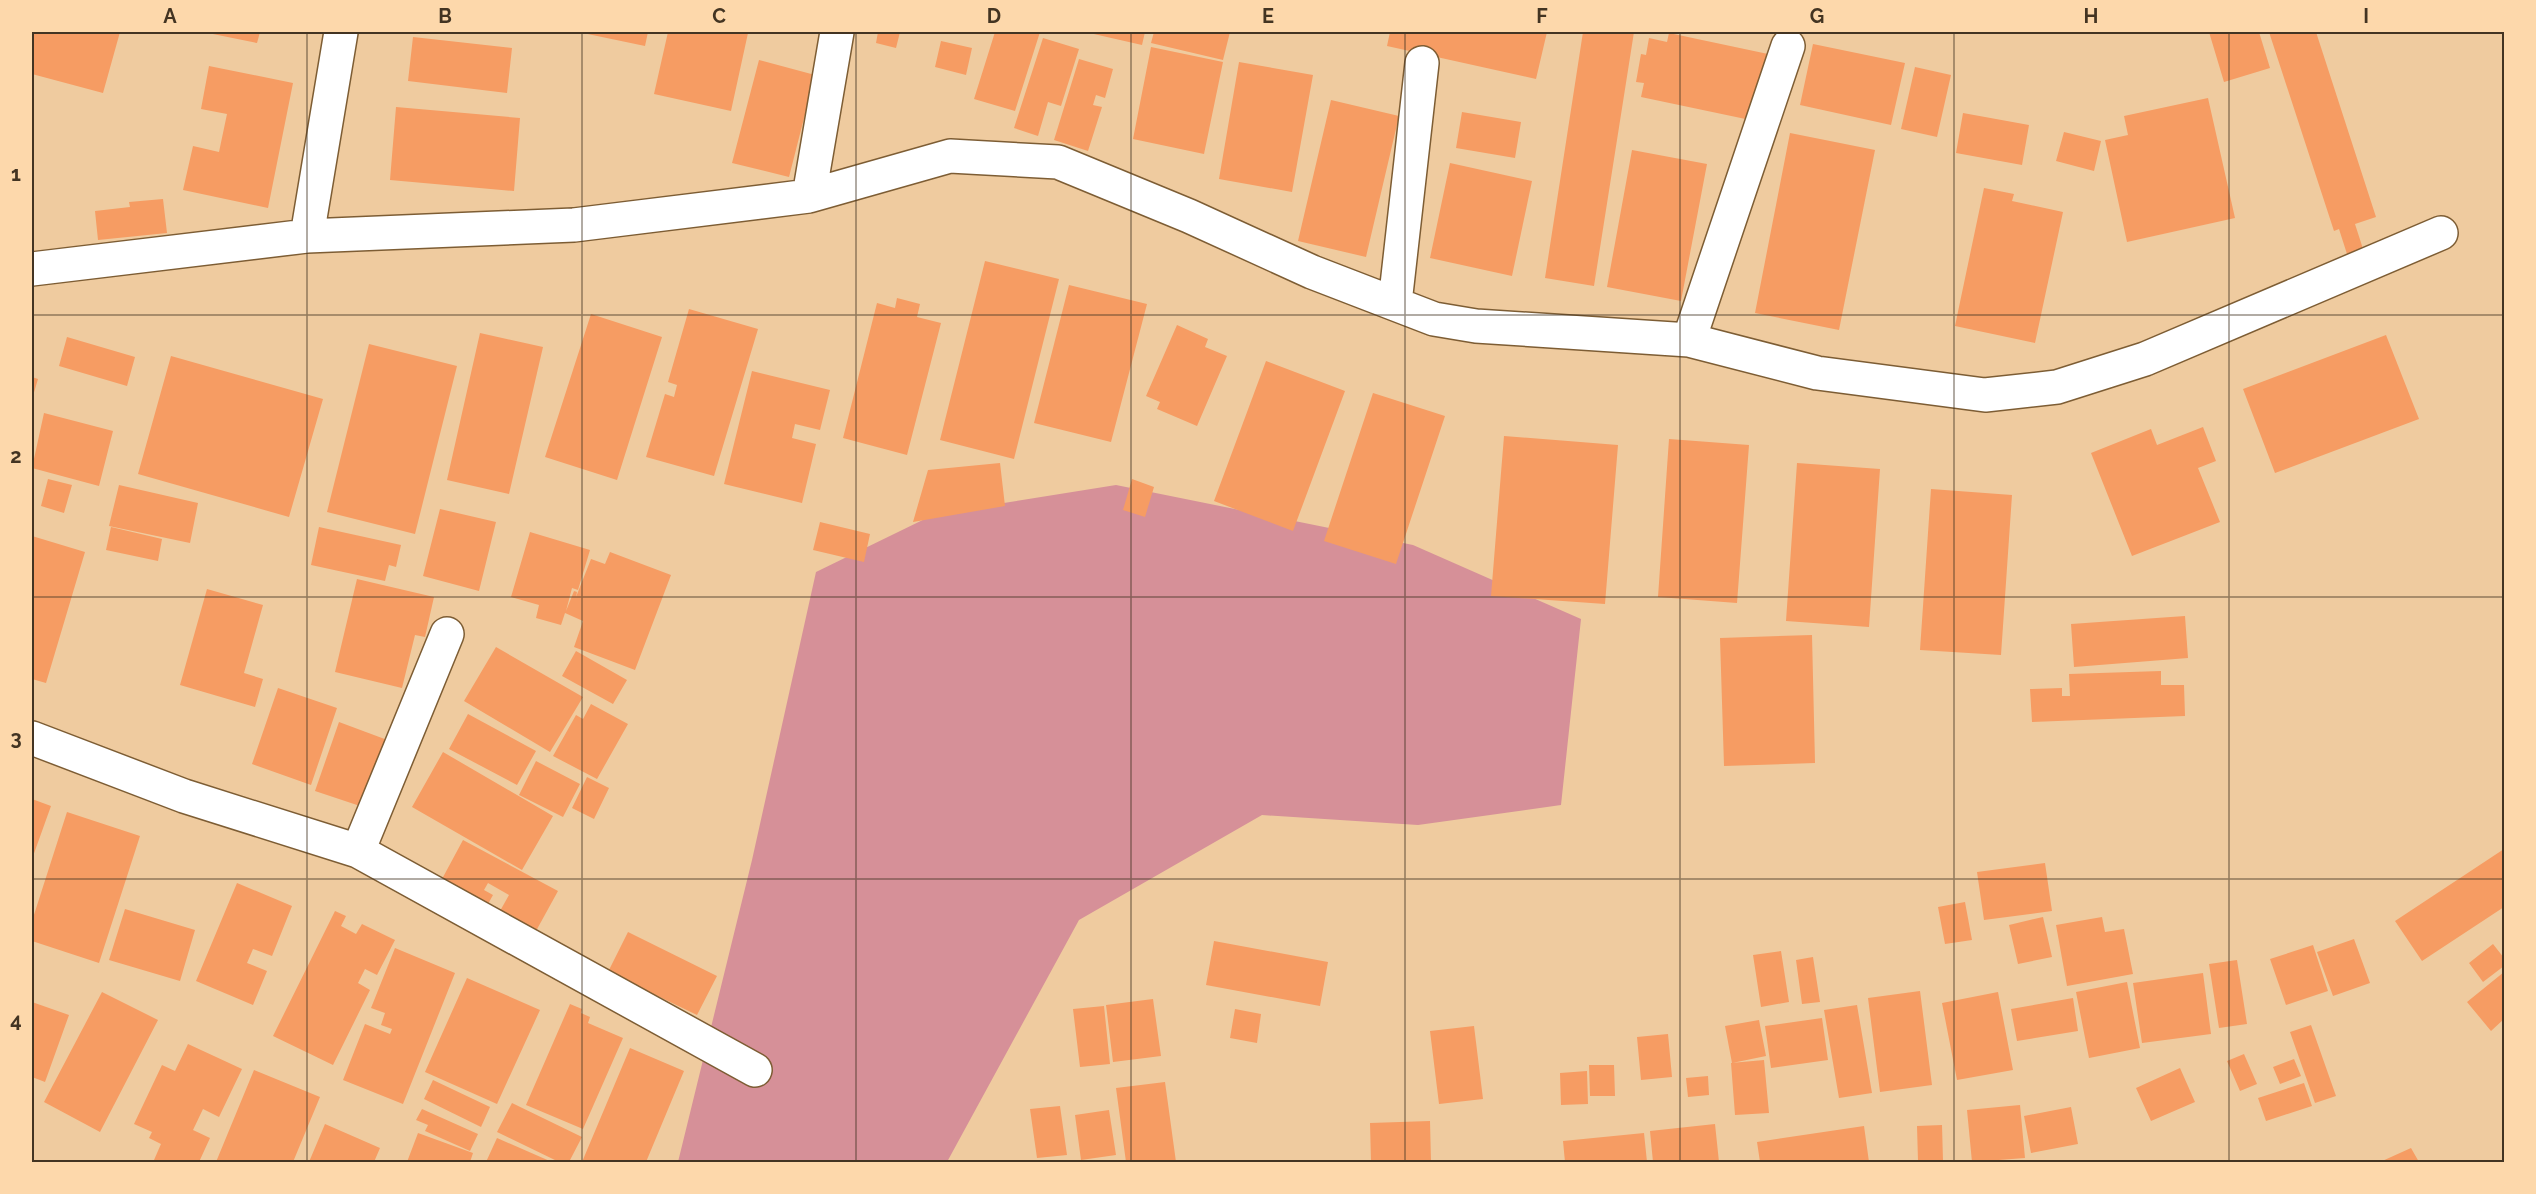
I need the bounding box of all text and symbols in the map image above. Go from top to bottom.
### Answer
text: A [163,4,177,28]
text: B [438,4,452,28]
text: C [712,4,726,28]
text: D [987,4,1001,28]
text: E [1262,4,1274,28]
text: F [1536,4,1548,28]
text: G [1810,4,1824,28]
text: H [2084,4,2098,28]
text: I [2363,4,2369,28]
text: 1 [11,162,21,186]
text: 2 [10,444,22,468]
text: 3 [10,726,22,750]
text: 4 [10,1008,22,1032]

